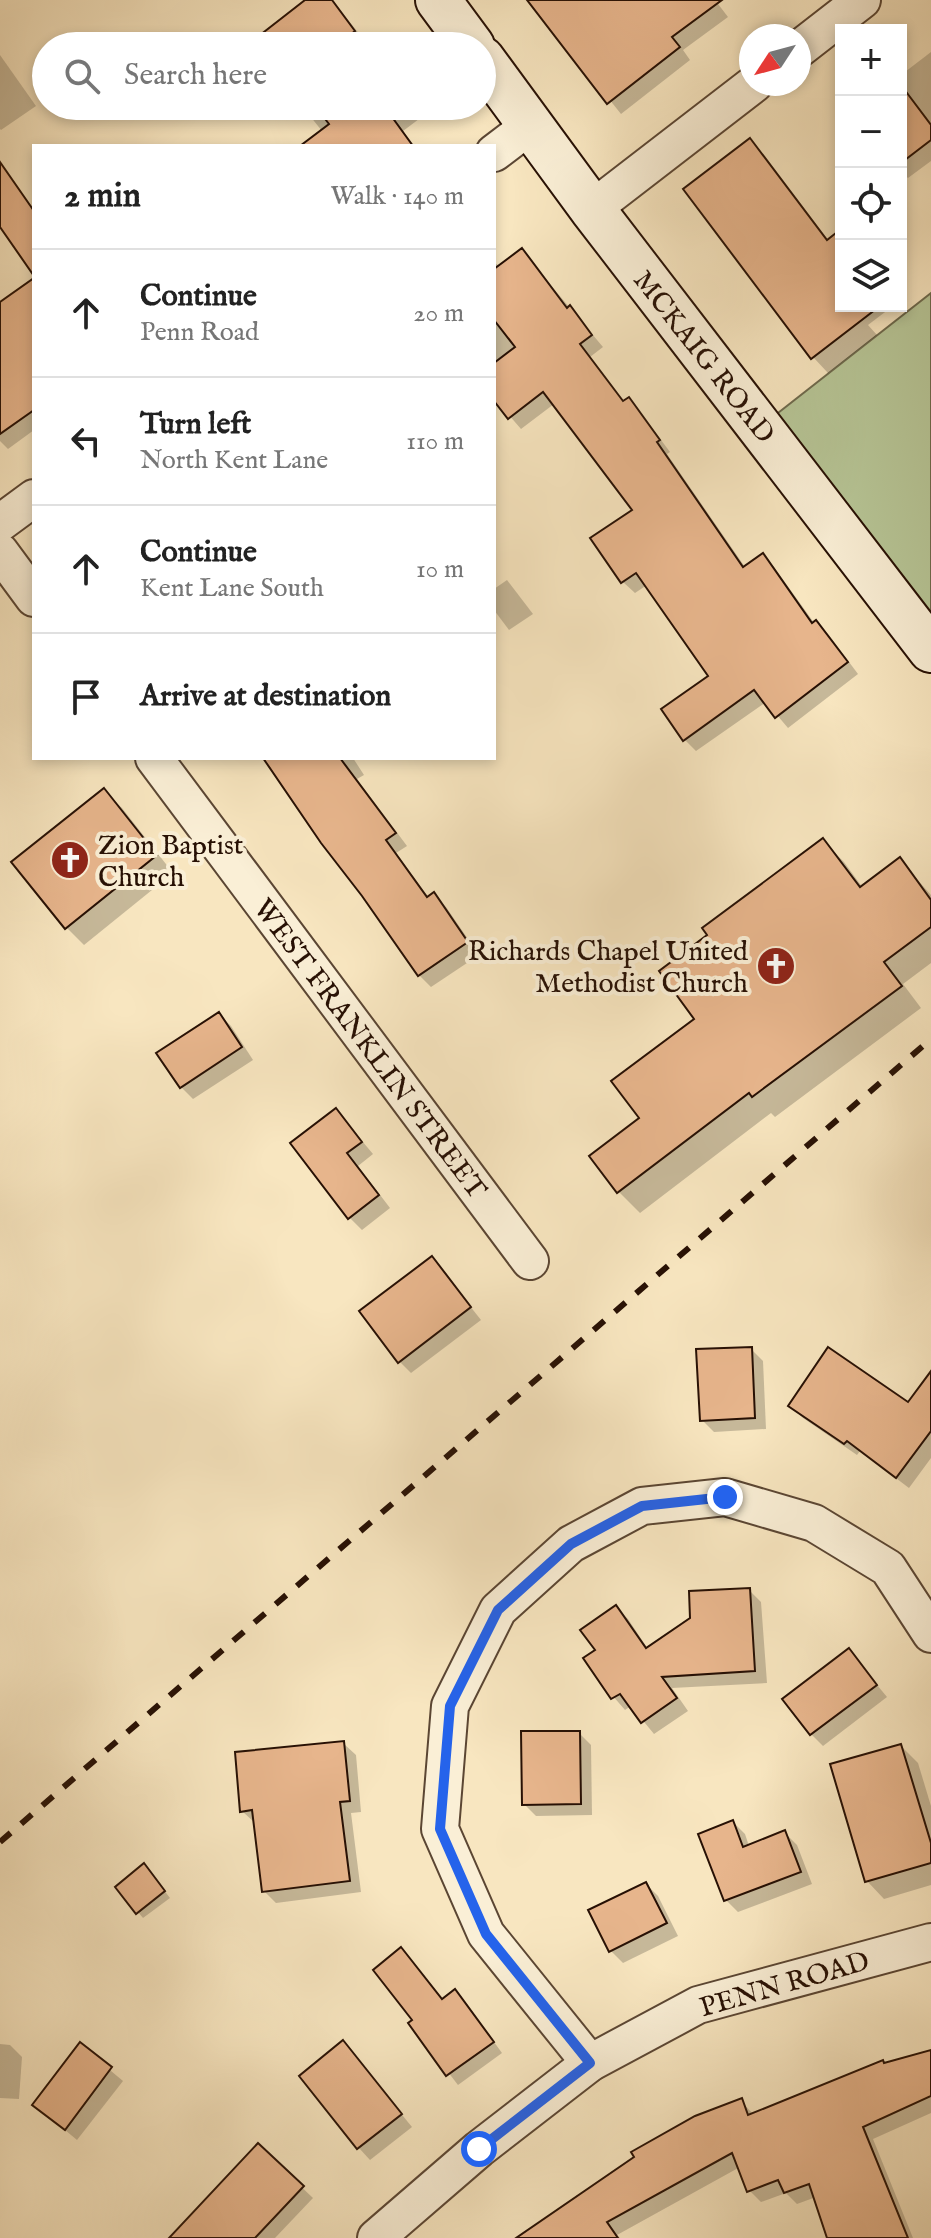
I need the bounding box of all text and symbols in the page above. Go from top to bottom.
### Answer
north arrow [739,24,811,96]
map controls [835,24,907,312]
button: + [835,24,907,96]
search box [32,32,496,120]
icon: search [60,54,104,98]
text: Search here [124,57,267,95]
button: − [835,96,907,168]
button: locate [835,168,907,240]
text: 2 min [64,175,141,218]
text: Walk · 140 m [331,180,464,213]
button: layers [835,240,907,312]
street label: MCKAIG ROAD [625,264,781,451]
text: Continue [140,278,257,316]
icon: ahead [64,291,108,335]
text: 20 m [413,297,464,330]
text: Penn Road [140,316,259,349]
text: Turn left [140,406,251,444]
icon: left [64,419,108,463]
text: 110 m [406,425,464,458]
text: North Kent Lane [140,444,328,477]
text: Continue [140,534,257,572]
icon: ahead [64,547,108,591]
text: 10 m [416,553,464,586]
text: Kent Lane South [140,572,324,605]
icon: arrive [64,675,108,719]
text: Arrive at destination [140,678,391,716]
place label: Zion Baptist Church [98,829,244,896]
church icon: Zion Baptist Church [49,839,91,881]
street label: WEST FRANKLIN STREET [245,893,494,1207]
place label: Richards Chapel United Methodist Church [468,935,748,1002]
church icon: Richards Chapel United Methodist Church [755,945,797,987]
route end [707,1479,743,1515]
street label: PENN ROAD [696,1944,874,2026]
route start [461,2131,497,2167]

